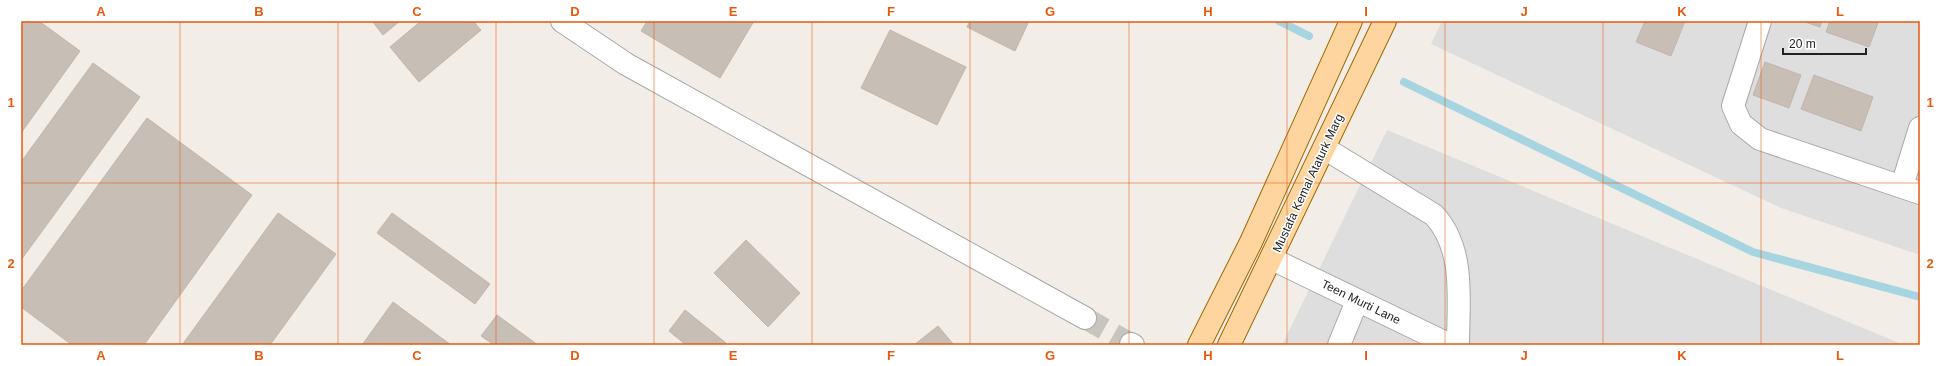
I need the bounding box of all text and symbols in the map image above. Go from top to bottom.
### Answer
text: A [96,4,106,19]
text: B [254,4,264,19]
text: C [412,4,422,19]
text: D [570,4,580,19]
text: E [729,4,738,19]
text: F [887,4,895,19]
text: G [1045,4,1055,19]
text: H [1203,4,1213,19]
text: I [1364,4,1368,19]
text: J [1520,4,1528,19]
text: K [1677,4,1687,19]
text: L [1836,4,1844,19]
scale bar [1783,30,1866,56]
text: 20 m [1789,37,1816,51]
text: 1 [7,95,15,110]
text: 1 [1926,95,1934,110]
street label: Mustafa Kemal Ataturk Marg [1270,111,1346,255]
text: 2 [7,256,15,271]
text: 2 [1926,256,1934,271]
street label: Teen Murti Lane [1319,277,1403,327]
text: A [96,348,106,363]
text: B [254,348,264,363]
text: C [412,348,422,363]
text: D [570,348,580,363]
text: E [729,348,738,363]
text: F [887,348,895,363]
text: G [1045,348,1055,363]
text: H [1203,348,1213,363]
text: I [1364,348,1368,363]
text: J [1520,348,1528,363]
text: K [1677,348,1687,363]
text: L [1836,348,1844,363]

